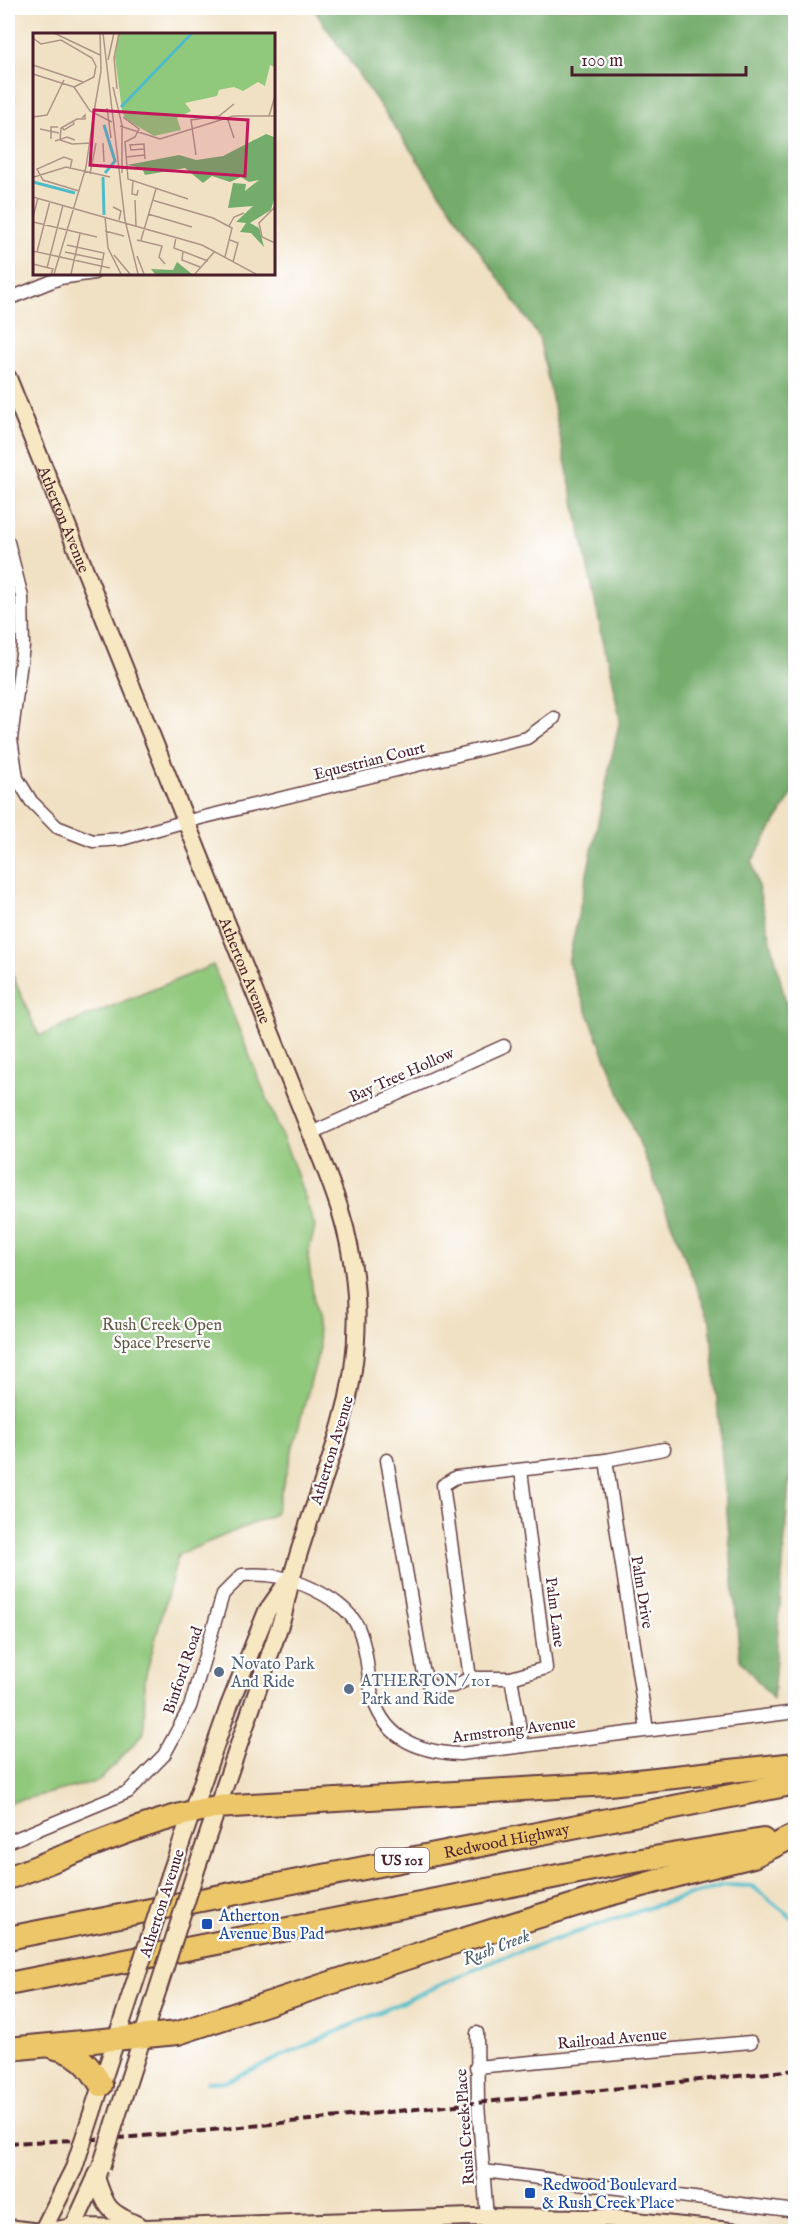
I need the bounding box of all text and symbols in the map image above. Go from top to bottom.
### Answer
inset map [33,33,274,274]
scale bar [572,39,746,77]
text: 100 m [581,50,623,73]
street label: Atherton Avenue [32,463,93,576]
street label: Equestrian Court [312,738,428,785]
street label: Atherton Avenue [213,914,274,1027]
street label: Bay Tree Hollow [346,1044,458,1108]
park label: Rush Creek Open Space Preserve [102,1316,222,1354]
street label: Atherton Avenue [307,1394,359,1508]
street label: Palm Drive [625,1554,657,1630]
street label: Palm Lane [540,1576,568,1648]
street label: Binford Road [160,1624,208,1717]
place label: Novato Park And Ride [230,1655,315,1693]
marker: Novato Park And Ride [212,1665,226,1679]
place label: ATHERTON / 101 Park and Ride [360,1672,490,1710]
marker: ATHERTON / 101 Park and Ride [342,1682,356,1696]
street label: Armstrong Avenue [450,1713,577,1749]
street label: Redwood Highway [442,1820,572,1864]
street label: Atherton Avenue [136,1847,190,1961]
road number: US 101 [375,1848,429,1872]
place label: Atherton Avenue Bus Pad [218,1907,324,1945]
marker: Atherton Avenue Bus Pad [200,1917,214,1931]
water label: Rush Creek [460,1925,534,1972]
street label: Railroad Avenue [557,2025,668,2055]
street label: Rush Creek Place [452,2068,480,2186]
place label: Redwood Boulevard & Rush Creek Place [542,2176,677,2214]
marker: Redwood Boulevard & Rush Creek Place [523,2186,537,2200]

